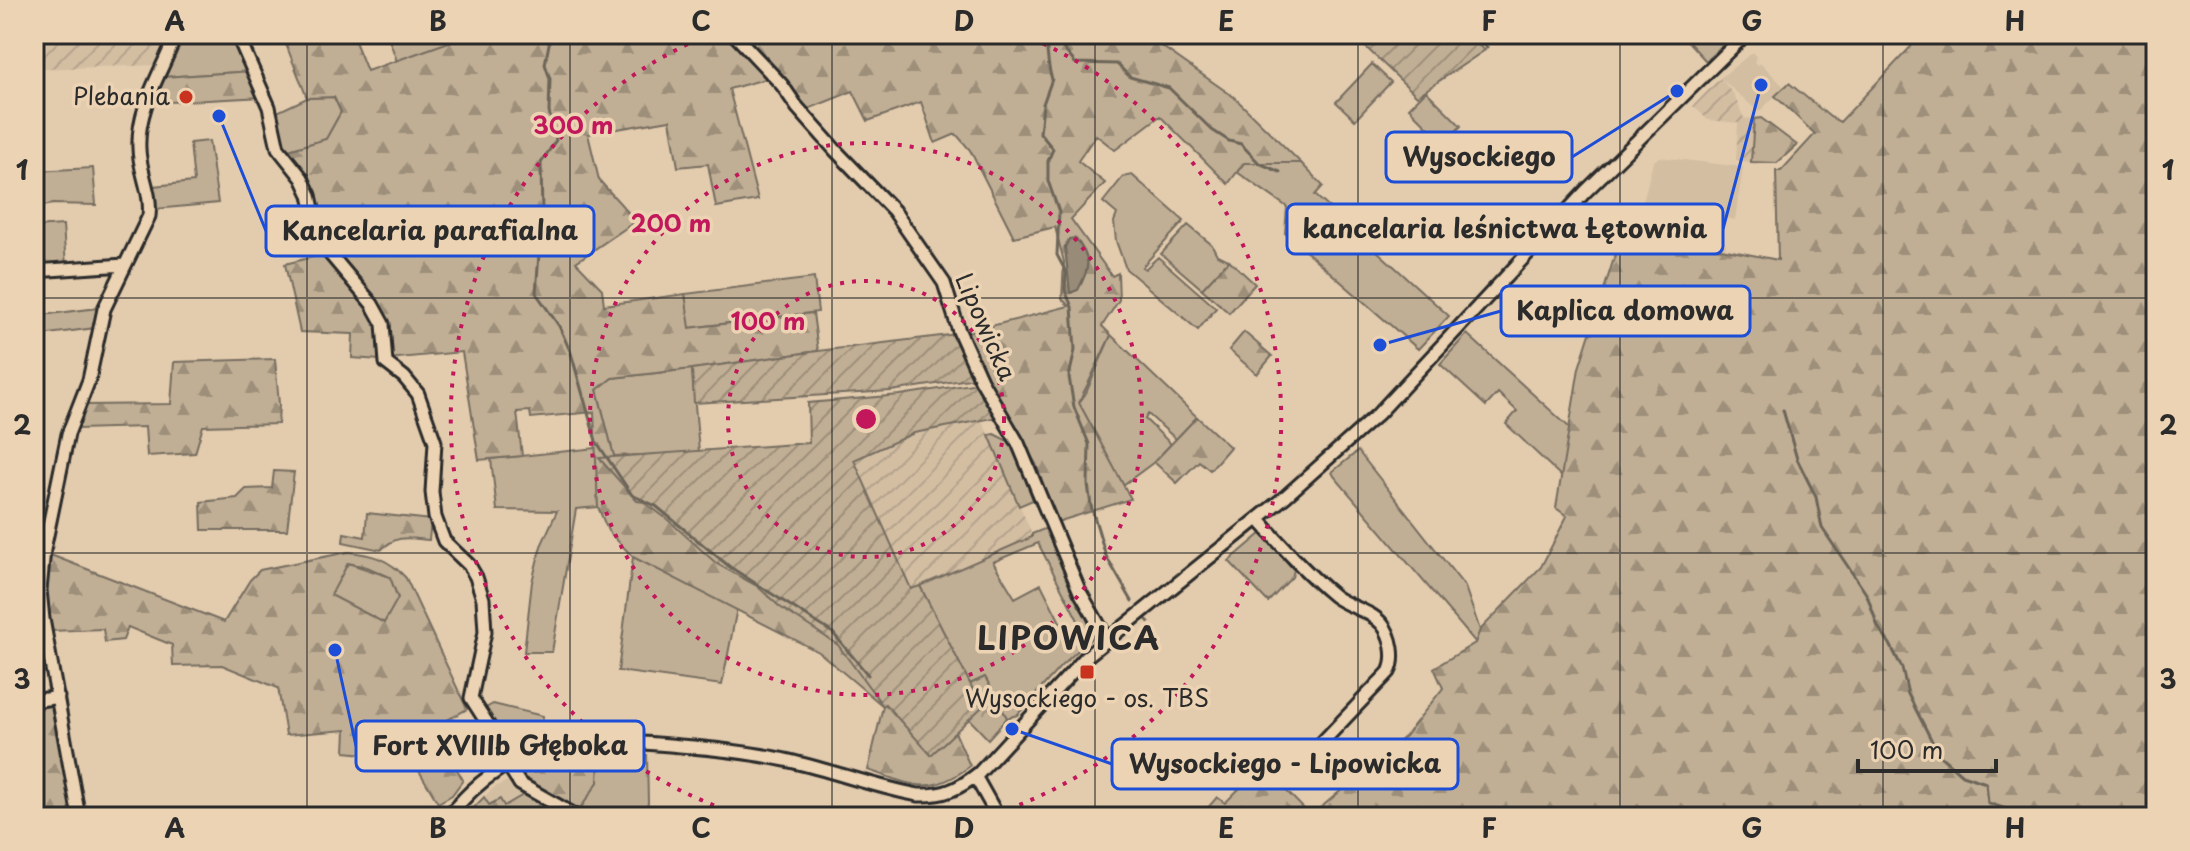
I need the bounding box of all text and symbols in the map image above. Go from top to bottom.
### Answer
text: A [165,1,185,40]
text: B [429,1,447,40]
text: C [691,1,711,40]
text: D [954,1,974,40]
text: E [1218,1,1234,40]
text: F [1481,1,1497,40]
text: G [1741,1,1763,40]
text: H [2005,1,2025,40]
place label: Plebania [73,77,170,113]
marker: Plebania [177,88,195,106]
text: 300 m [532,106,614,142]
callout: Wysockiego [1386,132,1572,182]
text: Wysockiego [1402,136,1556,175]
text: 1 [16,150,28,189]
text: 1 [2162,150,2174,189]
text: 200 m [631,204,711,240]
callout: kancelaria leśnictwa Łętownia [1287,204,1723,254]
callout: Kancelaria parafialna [266,206,594,256]
text: kancelaria leśnictwa Łętownia [1303,208,1708,247]
text: Kancelaria parafialna [282,210,578,249]
street label: Lipowicka [947,267,1027,386]
callout: Kaplica domowa [1501,286,1750,336]
text: Kaplica domowa [1516,290,1734,329]
text: 100 m [731,302,805,338]
text: 2 [13,405,31,444]
centre of rings [852,405,880,433]
text: 2 [2159,405,2177,444]
district label: LIPOWICA [977,613,1161,661]
text: 3 [13,659,31,698]
text: 3 [2159,659,2177,698]
marker: Wysockiego - os. TBS [1078,663,1096,681]
place label: Wysockiego - os. TBS [965,679,1209,715]
callout: Fort XVIIIb Głęboka [356,721,644,771]
scale bar [1858,723,1996,773]
text: Fort XVIIIb Głęboka [372,725,628,764]
text: 100 m [1870,731,1943,767]
callout: Wysockiego - Lipowicka [1112,739,1458,789]
text: Wysockiego - Lipowicka [1129,743,1442,782]
text: A [165,808,185,847]
text: B [429,808,447,847]
text: C [691,808,711,847]
text: D [954,808,974,847]
text: E [1218,808,1234,847]
text: F [1481,808,1497,847]
text: G [1741,808,1763,847]
text: H [2005,808,2025,847]

